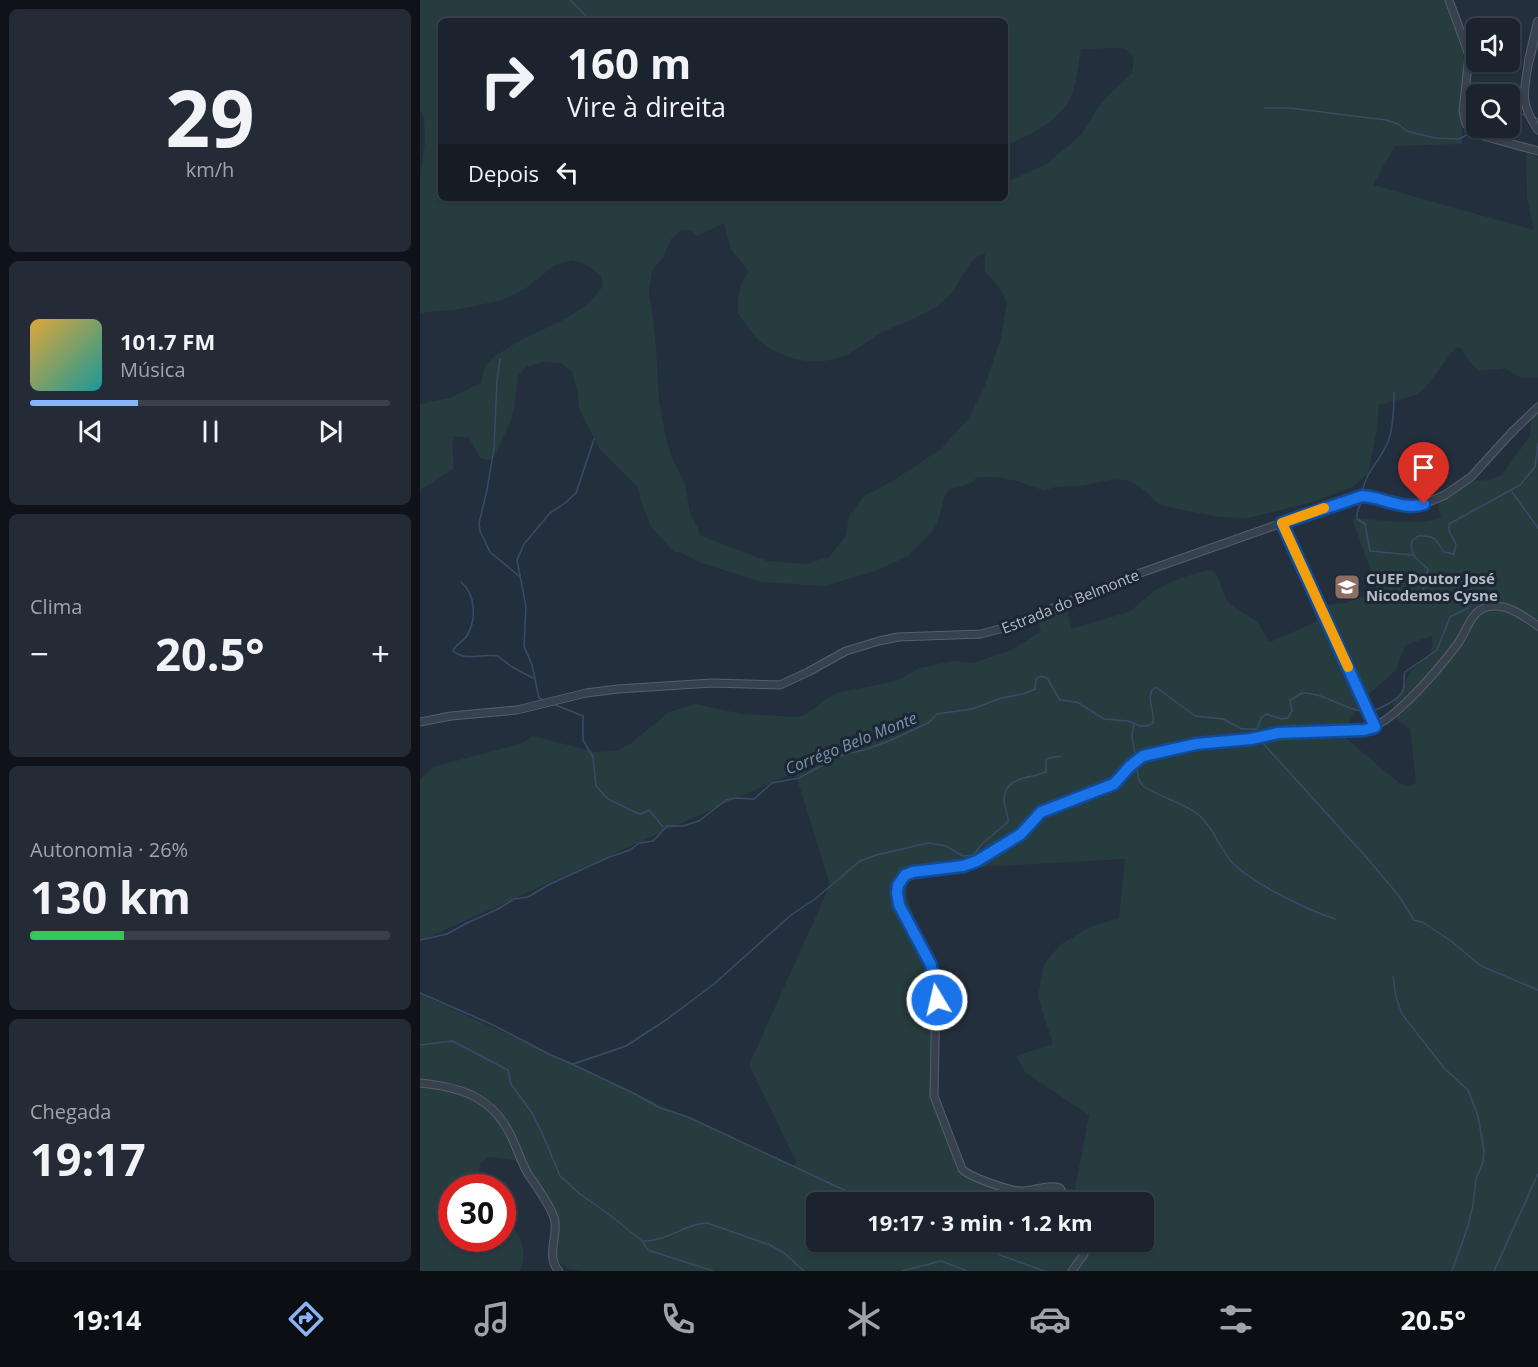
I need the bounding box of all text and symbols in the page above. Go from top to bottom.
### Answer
map controls [1466,18,1520,138]
button: sound [1466,18,1520,72]
text: 160 m [567,34,691,91]
icon: right [468,42,546,120]
text: 29 [165,64,255,170]
button: search [1466,84,1520,138]
text: Vire à direita [567,88,726,125]
text: km/h [186,156,234,183]
icon: left [551,156,584,189]
text: Depois [468,158,539,188]
text: 101.7 FM [120,326,215,356]
text: Música [120,356,186,383]
icon: previous [74,415,107,448]
icon: pause [194,415,227,448]
icon: next [314,415,347,448]
pin [1398,442,1449,504]
icon: arrive [1407,451,1440,484]
street label: Estrada do Belmonte [998,564,1142,638]
place label: CUEF Doutor José Nicodemos Cysne [1366,568,1498,605]
school or university icon: CUEF Doutor José Nicodemos Cysne [1332,572,1362,602]
text: Clima [30,593,82,620]
text: 20.5° [155,623,265,684]
text: − [30,631,49,676]
text: + [371,631,390,676]
water label: Corrégo Belo Monte [782,707,920,779]
text: Autonomia · 26% [30,836,188,863]
text: 130 km [30,866,191,927]
position arrow [905,968,969,1032]
text: Chegada [30,1098,111,1125]
text: 19:17 [30,1128,146,1189]
speed limit sign: 30 [438,1174,516,1252]
text: 19:17 · 3 min · 1.2 km [867,1207,1093,1237]
icon: directions [285,1298,327,1340]
icon: music [471,1298,513,1340]
icon: phone [657,1298,699,1340]
icon: climate [843,1298,885,1340]
icon: car [1029,1298,1071,1340]
icon: filters [1215,1298,1257,1340]
text: 19:14 [72,1301,141,1338]
text: 20.5° [1400,1301,1466,1338]

